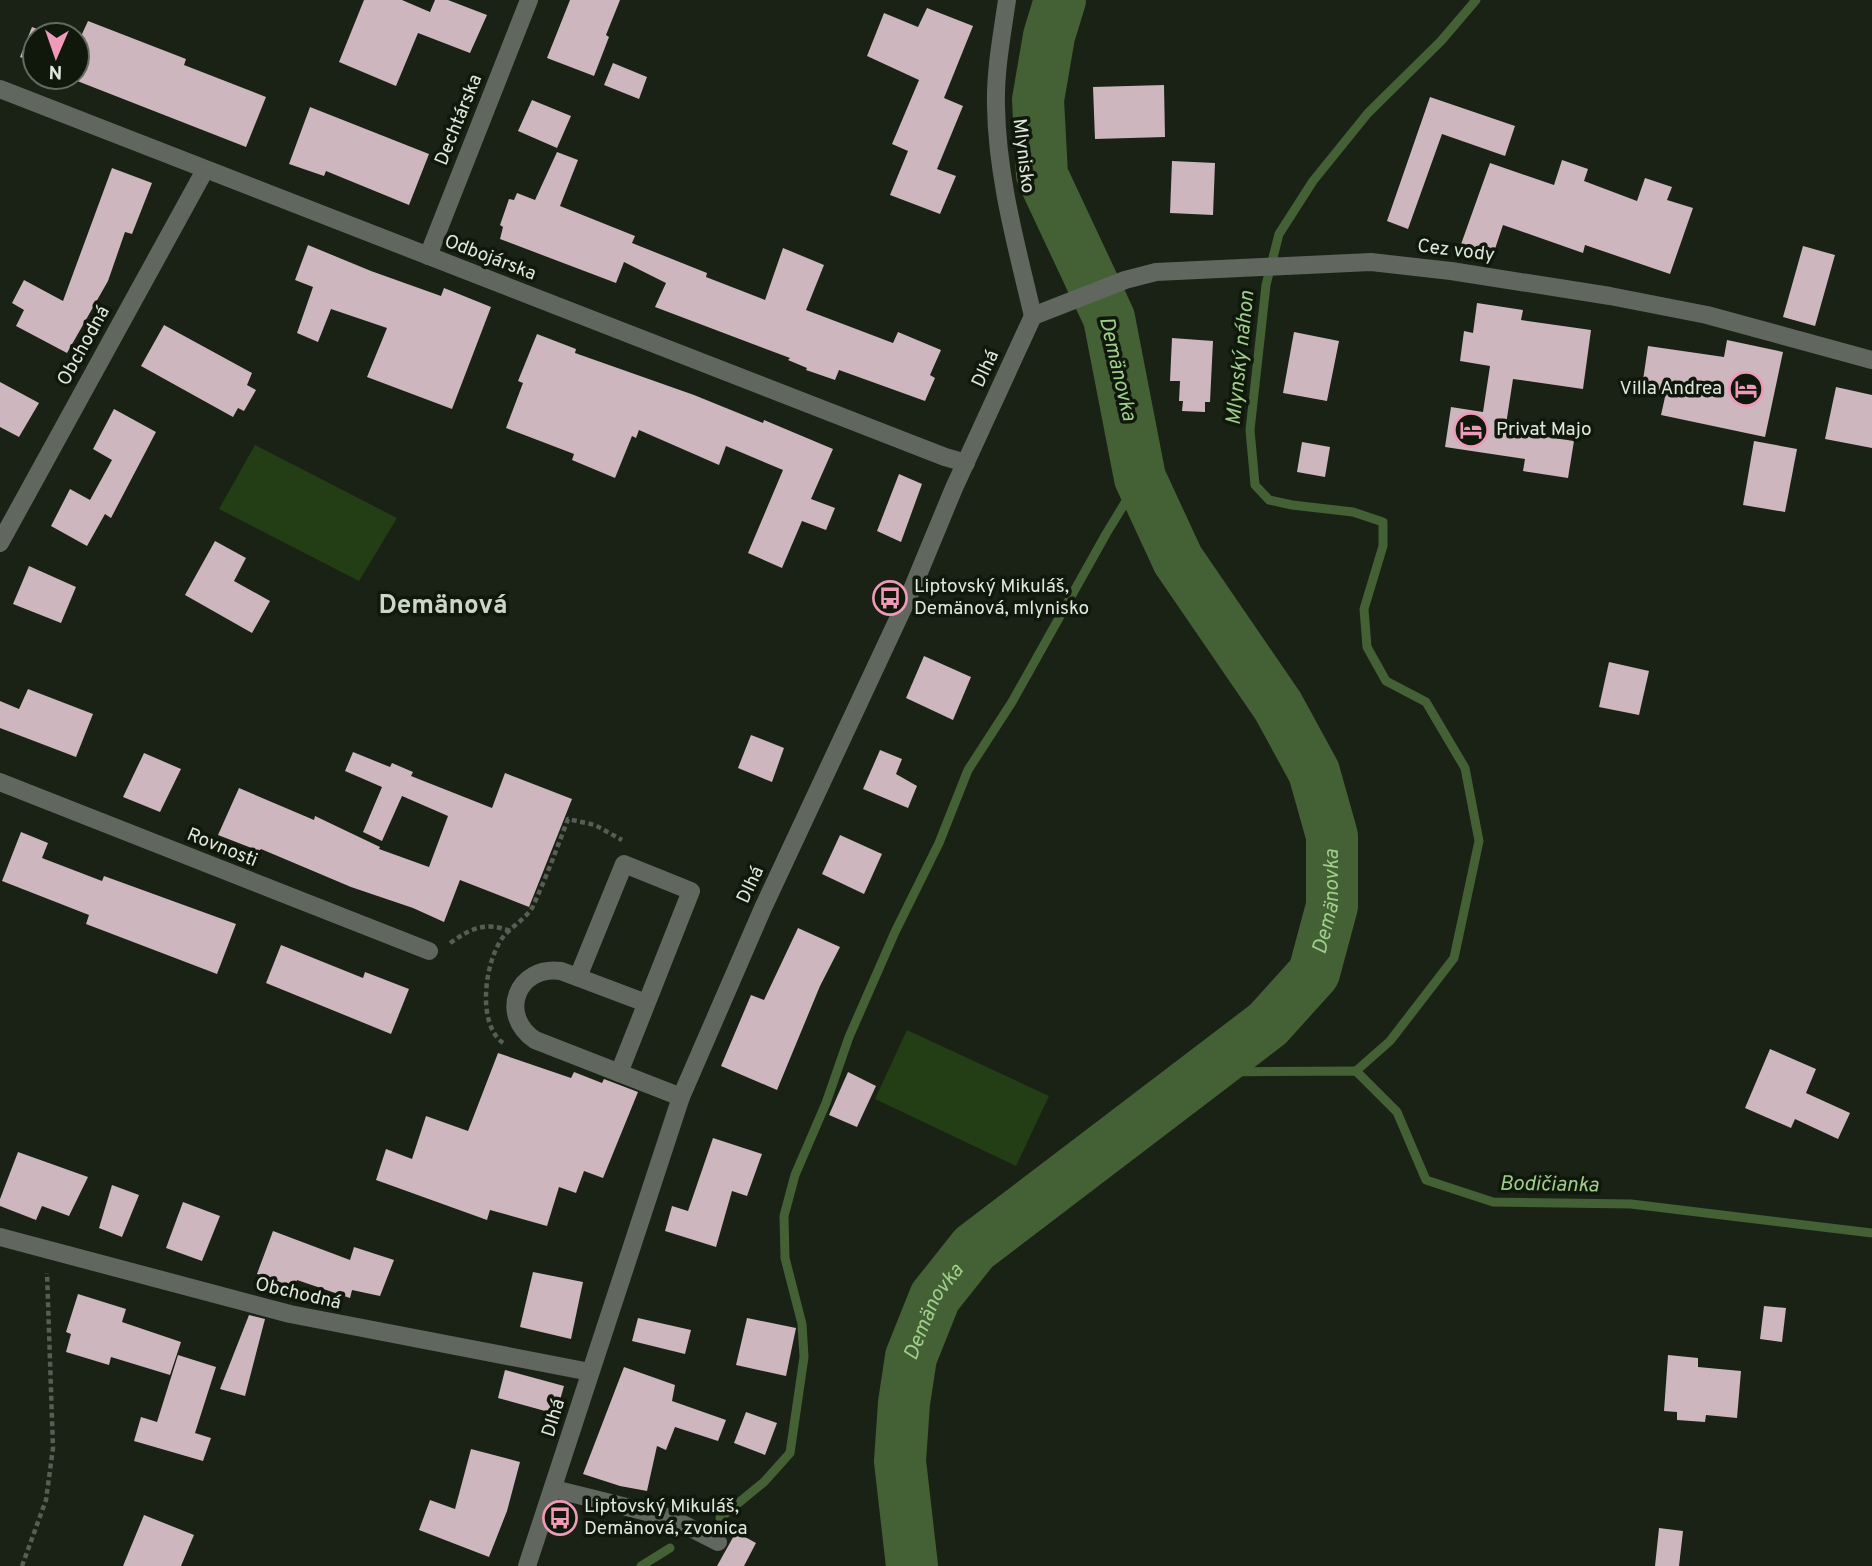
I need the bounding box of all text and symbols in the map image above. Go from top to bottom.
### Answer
north arrow [21,21,91,91]
text: N [48,59,63,83]
street label: Dechtárska [430,71,488,169]
street label: Mlynisko [1007,117,1039,195]
street label: Odbojárska [441,230,539,286]
street label: Cez vody [1416,234,1496,268]
water label: Mlynský náhon [1221,289,1262,427]
street label: Obchodná [52,302,116,390]
water label: Demänovka [1092,314,1142,424]
street label: Dlhá [967,346,1005,392]
hotel icon: Villa Andrea [1727,370,1765,408]
place label: Villa Andrea [1620,377,1722,401]
hotel icon: Privat Majo [1452,411,1490,449]
place label: Privat Majo [1496,418,1592,442]
place label: Liptovský Mikuláš, Demänová, mlynisko [914,575,1089,621]
bus stop icon: Liptovský Mikuláš, Demänová, mlynisko [871,579,909,617]
district label: Demänová [379,590,507,623]
street label: Rovnosti [183,823,261,873]
water label: Demänovka [1306,849,1346,957]
street label: Dlhá [732,862,770,908]
water label: Bodičianka [1499,1171,1599,1199]
water label: Demänovka [898,1258,970,1364]
street label: Obchodná [253,1272,343,1316]
street label: Dlhá [537,1396,571,1440]
place label: Liptovský Mikuláš, Demänová, zvonica [584,1495,748,1541]
bus stop icon: Liptovský Mikuláš, Demänová, zvonica [541,1499,579,1537]

